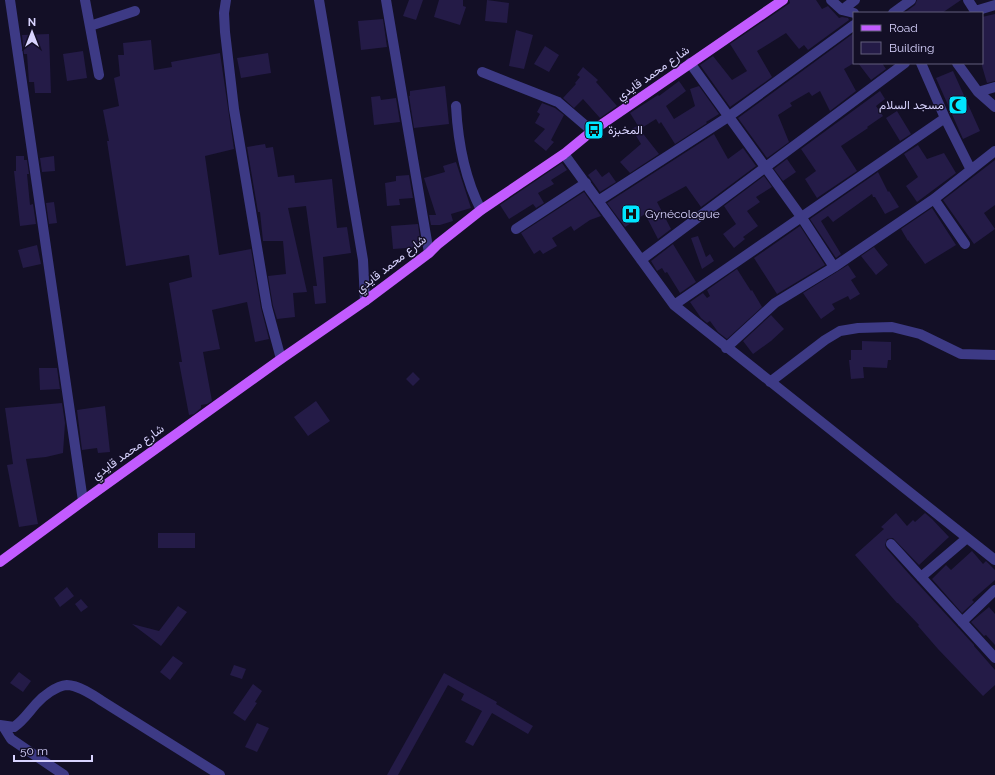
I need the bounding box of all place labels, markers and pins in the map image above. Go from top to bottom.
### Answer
mosque icon: مسجد السلام [947,94,969,116]
place label: مسجد السلام [879,98,944,113]
bus stop icon: المخبزة [583,119,605,141]
place label: المخبزة [608,123,643,138]
hospital icon: Gynécologue [620,203,642,225]
place label: Gynécologue [645,207,720,221]

